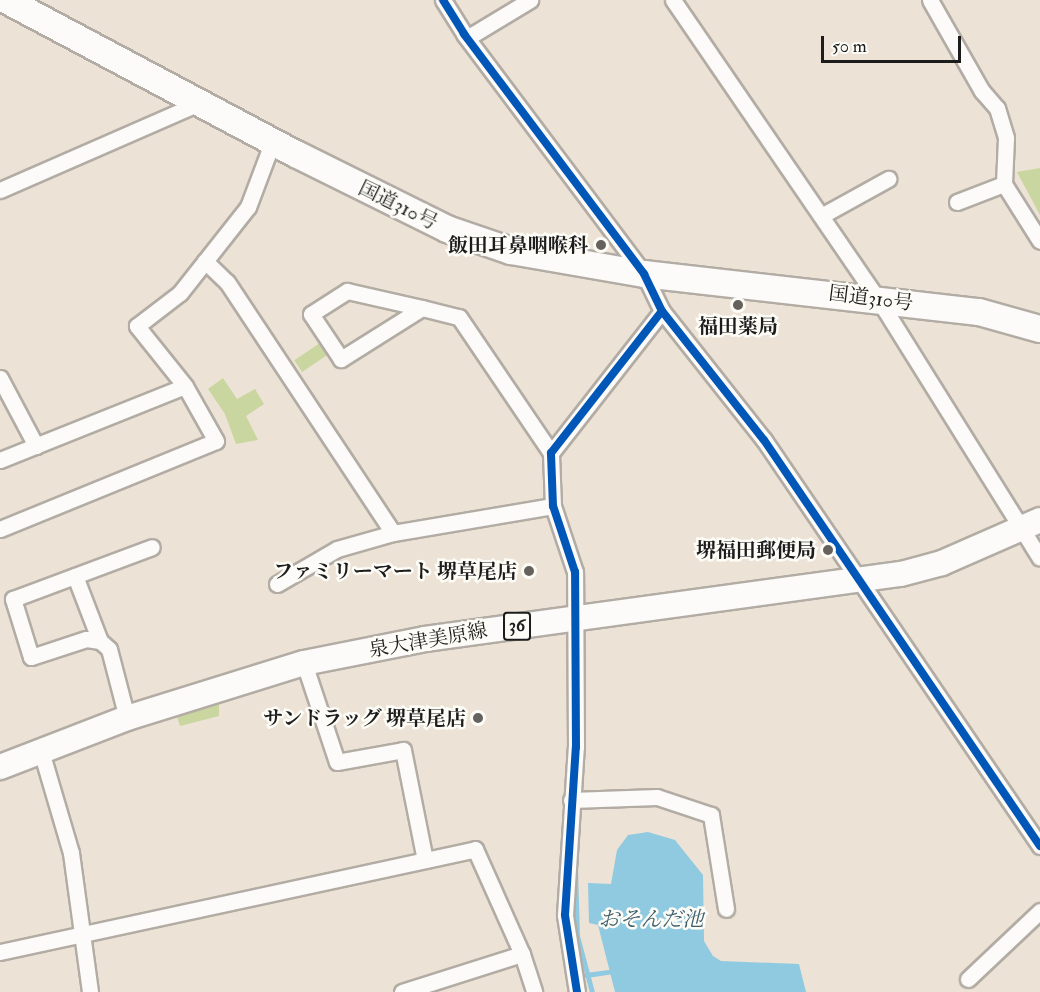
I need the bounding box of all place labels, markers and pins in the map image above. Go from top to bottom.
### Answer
place label: 飯田耳鼻咽喉科 [448,233,588,257]
marker: 飯田耳鼻咽喉科 [592,236,610,254]
marker: 福田薬局 [731,298,745,312]
place label: 福田薬局 [698,314,778,338]
place label: 堺福田郵便局 [696,538,816,562]
marker: 堺福田郵便局 [821,543,835,557]
place label: ファミリーマート 堺草尾店 [273,559,517,583]
marker: ファミリーマート 堺草尾店 [522,564,536,578]
place label: サンドラッグ 堺草尾店 [262,706,466,730]
marker: サンドラッグ 堺草尾店 [471,711,485,725]

